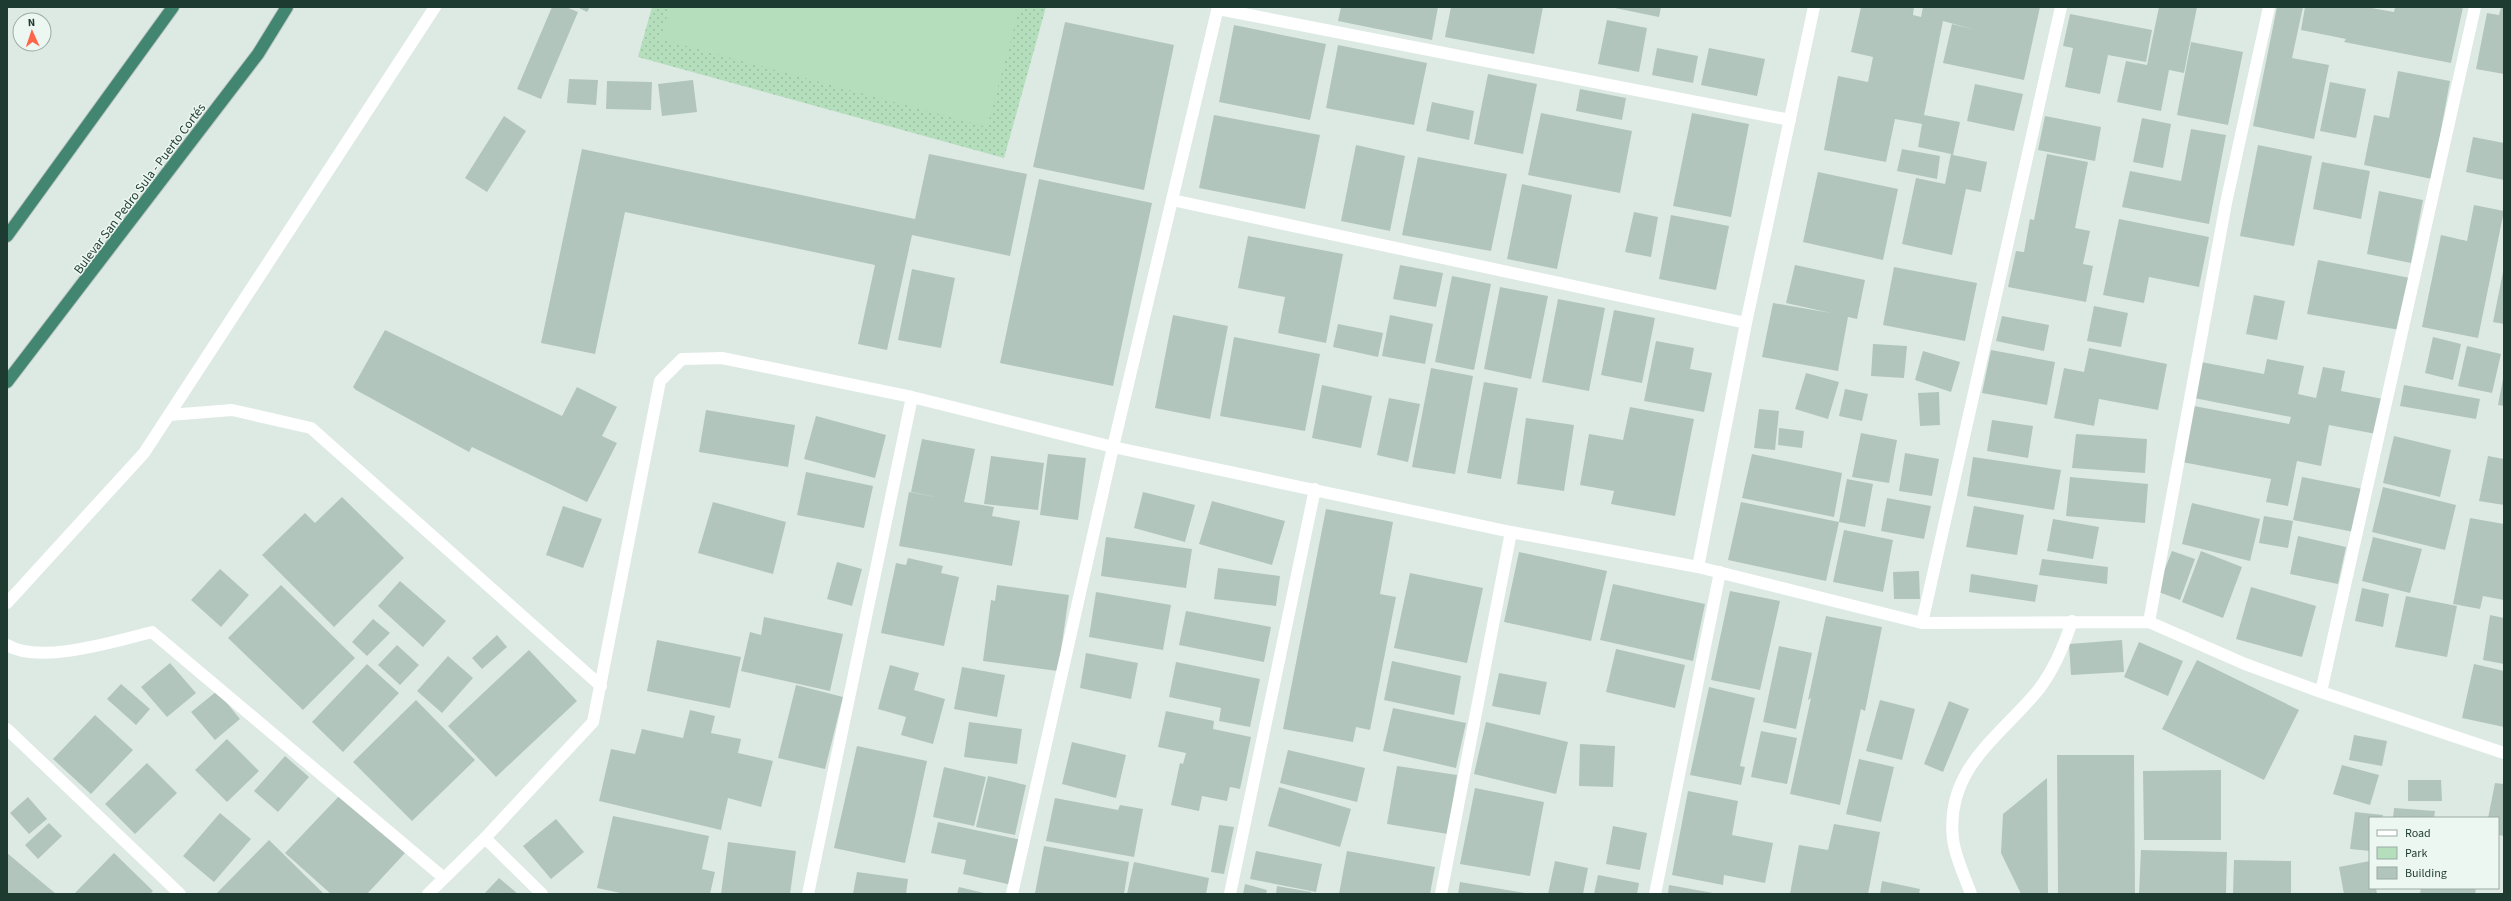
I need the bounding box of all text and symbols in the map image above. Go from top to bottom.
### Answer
north arrow [12,12,52,52]
text: N [27,15,36,30]
street label: Bulevar San Pedro Sula - Puerto Cortés [70,99,210,278]
legend [2369,817,2499,889]
text: Road [2405,825,2431,842]
text: Park [2405,845,2427,862]
text: Building [2405,865,2447,882]

